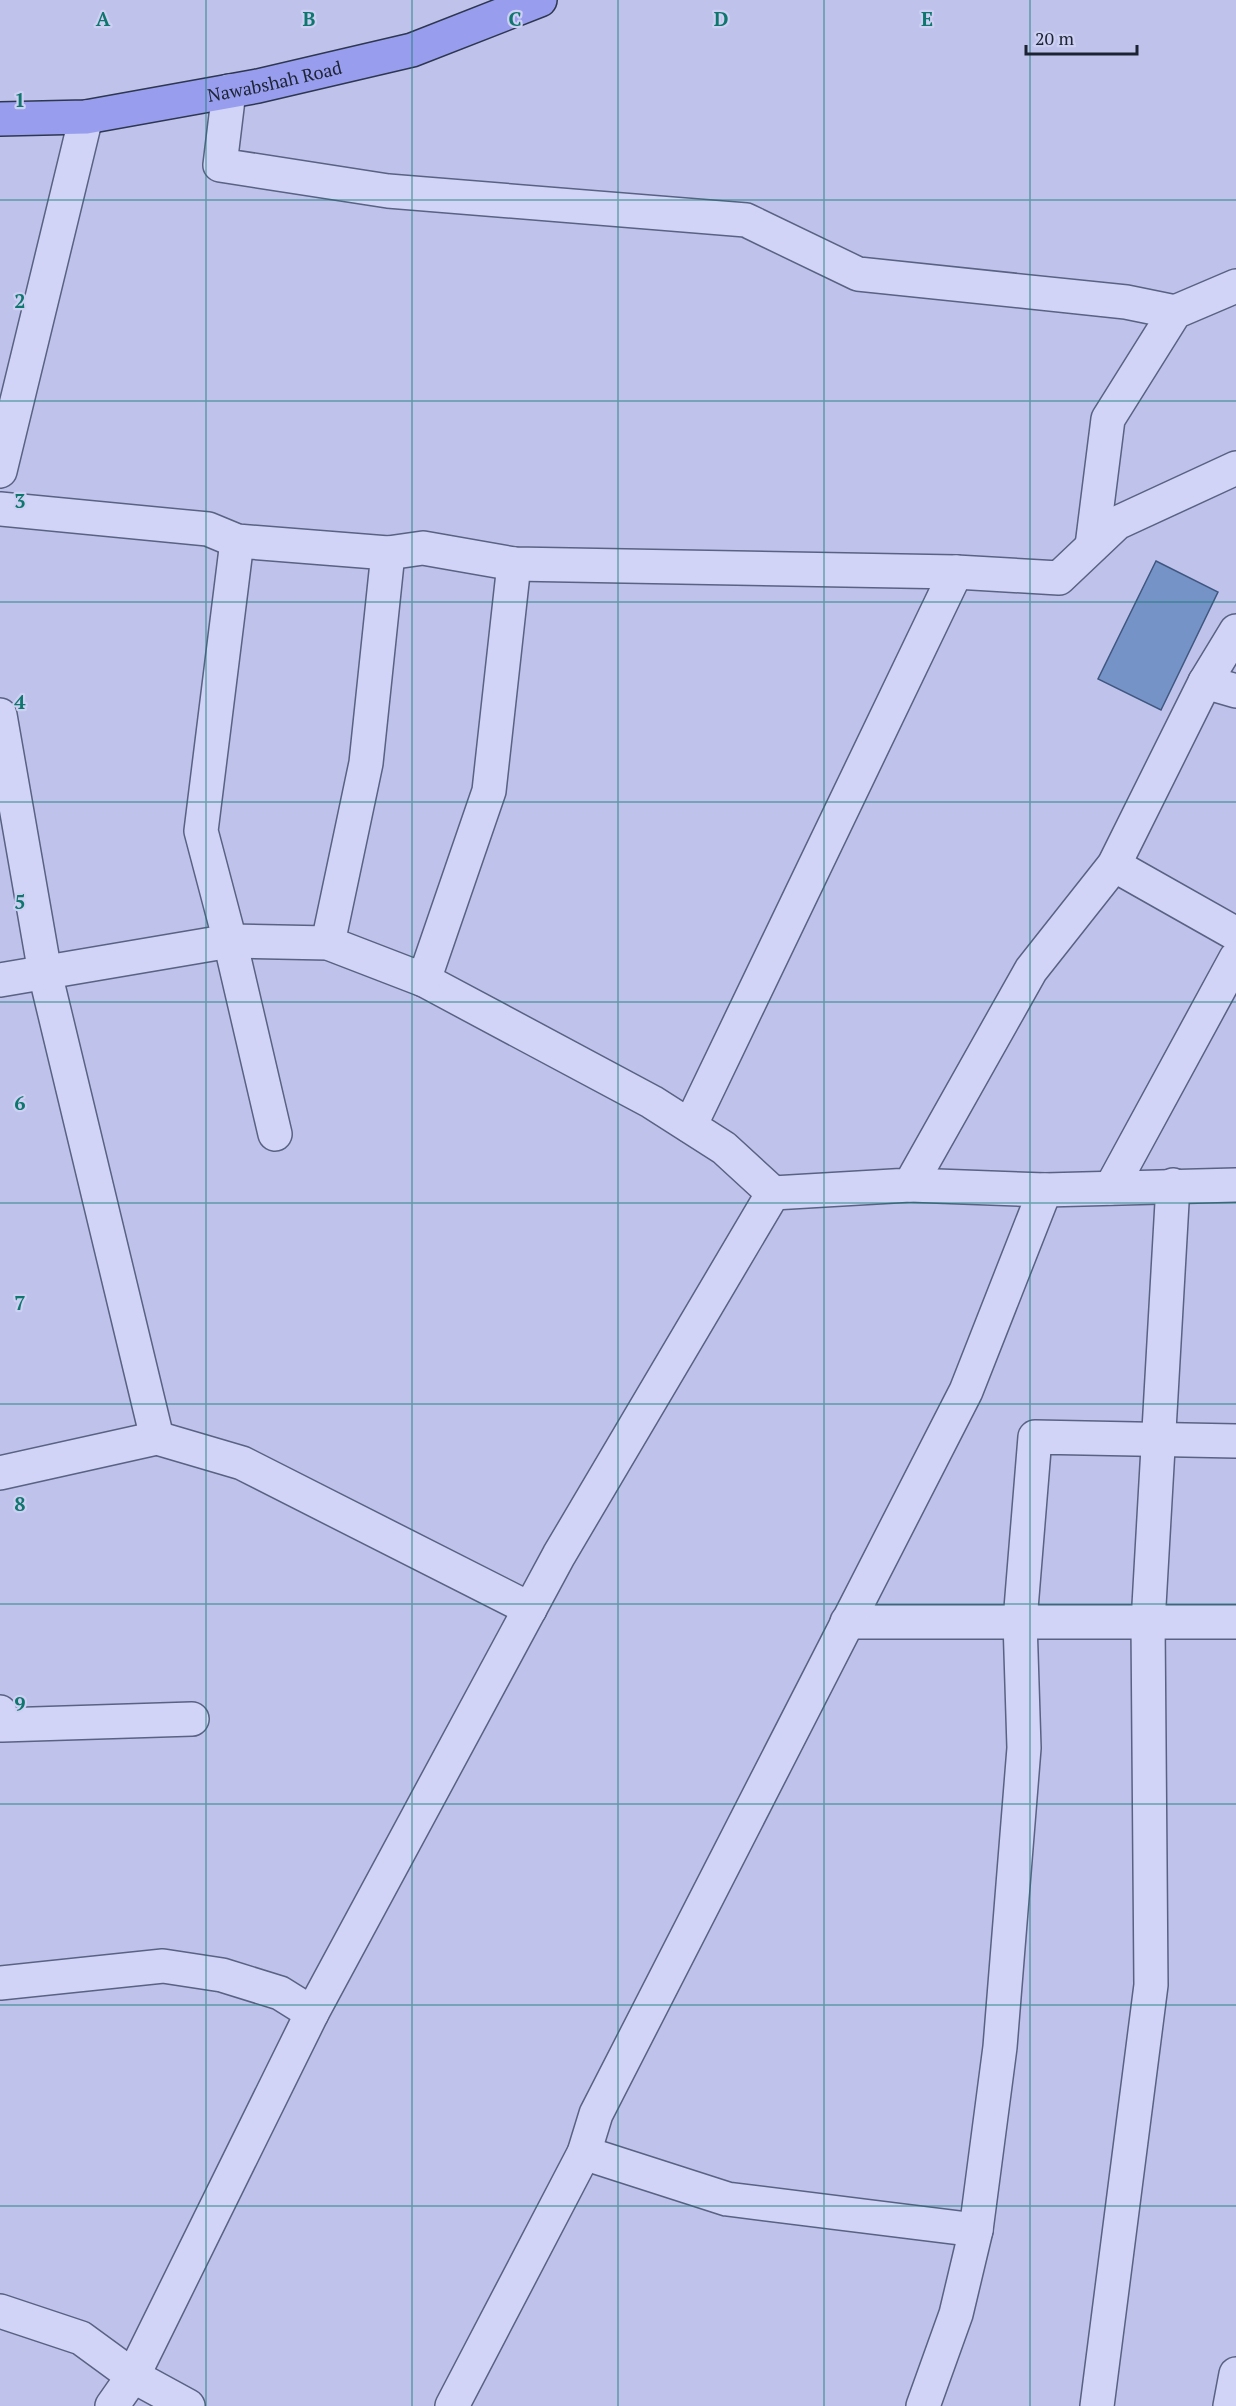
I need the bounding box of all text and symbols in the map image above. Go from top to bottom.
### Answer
text: A [96,5,111,32]
text: B [303,5,316,32]
text: C [508,5,522,32]
text: D [714,5,728,32]
text: E [921,5,933,32]
scale bar [1026,18,1137,56]
text: 20 m [1035,26,1075,50]
street label: Nawabshah Road [205,55,344,107]
text: 1 [14,86,26,113]
text: 2 [14,287,26,314]
text: 3 [14,487,26,514]
text: 4 [14,688,26,715]
text: 5 [14,888,26,915]
text: 6 [14,1089,26,1116]
text: 7 [14,1289,26,1316]
text: 8 [14,1490,26,1517]
text: 9 [14,1690,26,1717]

